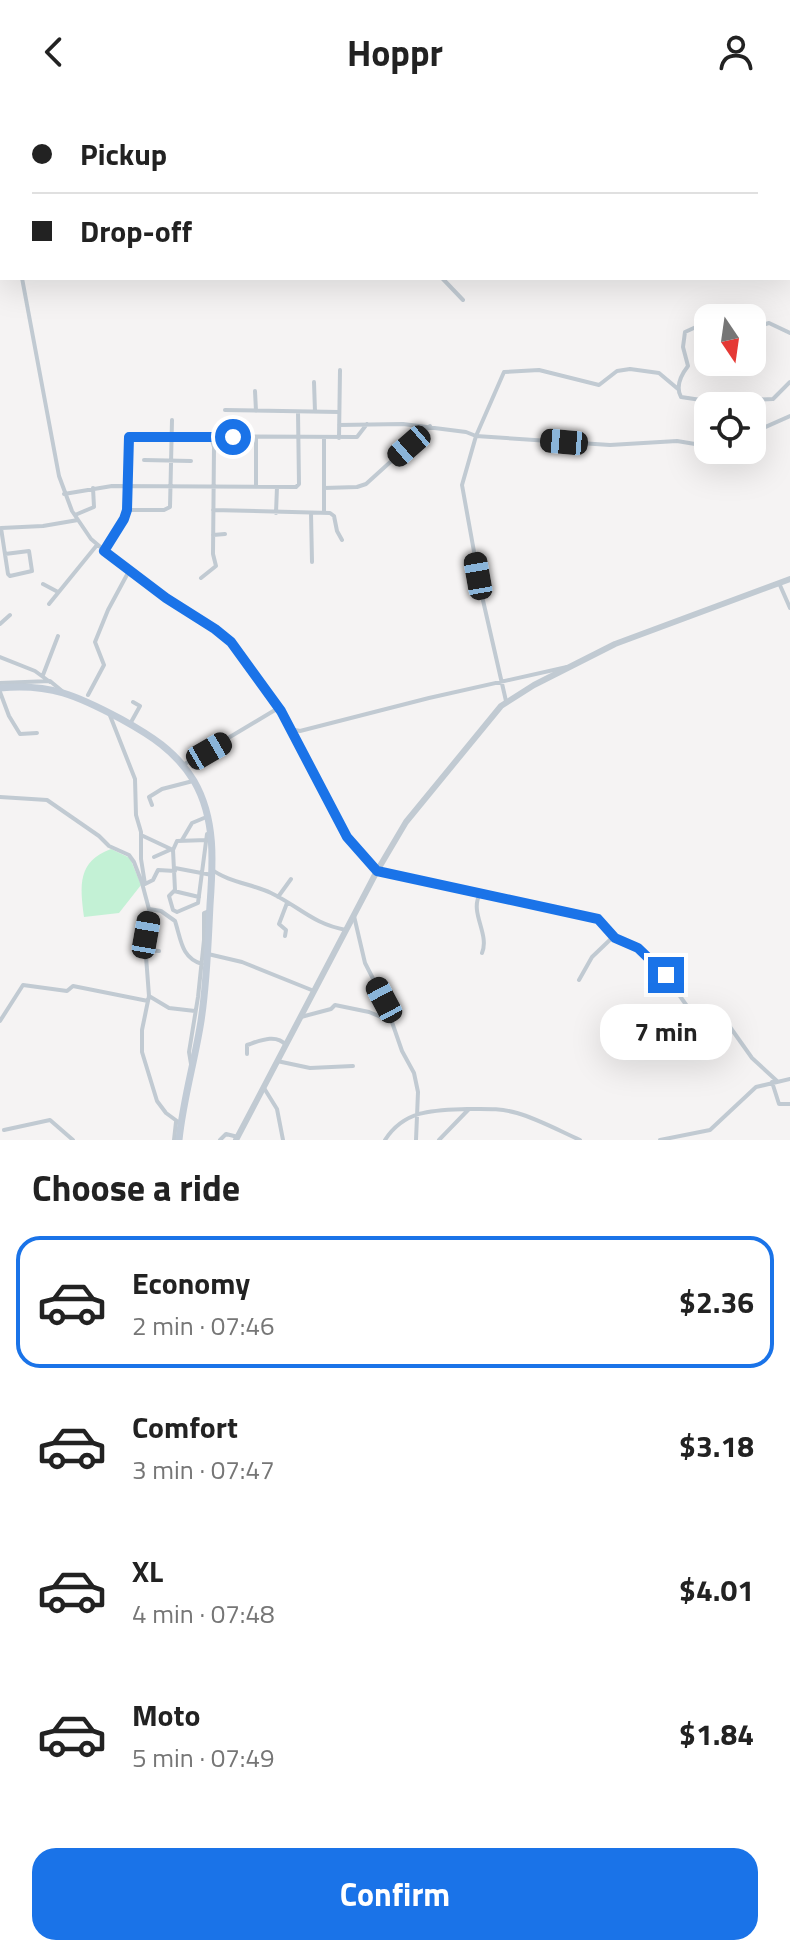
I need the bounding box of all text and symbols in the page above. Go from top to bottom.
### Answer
text: Hoppr [347,25,443,80]
icon: back [32,30,76,74]
icon: person [714,30,758,74]
text: Pickup [80,131,167,177]
text: Drop-off [80,208,192,254]
north arrow [694,304,766,376]
map controls [694,304,766,464]
button: locate [694,392,766,464]
route start [215,419,251,455]
car [383,421,435,471]
car [539,428,589,456]
car [462,550,494,602]
car [182,729,236,773]
car [130,909,162,961]
route end [648,957,684,993]
car [362,973,406,1027]
callout: 7 min [600,1003,732,1059]
text: 7 min [634,1012,698,1051]
text: Choose a ride [32,1160,240,1215]
text: Economy [132,1260,250,1306]
icon: car [36,1266,108,1338]
text: $2.36 [679,1279,754,1325]
text: 2 min · 07:46 [132,1306,275,1345]
text: Comfort [132,1404,238,1450]
icon: car [36,1410,108,1482]
text: $3.18 [679,1423,754,1469]
text: 3 min · 07:47 [132,1450,275,1489]
text: XL [132,1548,163,1594]
icon: car [36,1554,108,1626]
text: $4.01 [679,1567,754,1613]
text: 4 min · 07:48 [132,1594,275,1633]
text: Moto [132,1692,200,1738]
icon: car [36,1698,108,1770]
text: $1.84 [679,1711,754,1757]
text: 5 min · 07:49 [132,1738,275,1777]
button: Confirm [32,1848,758,1940]

